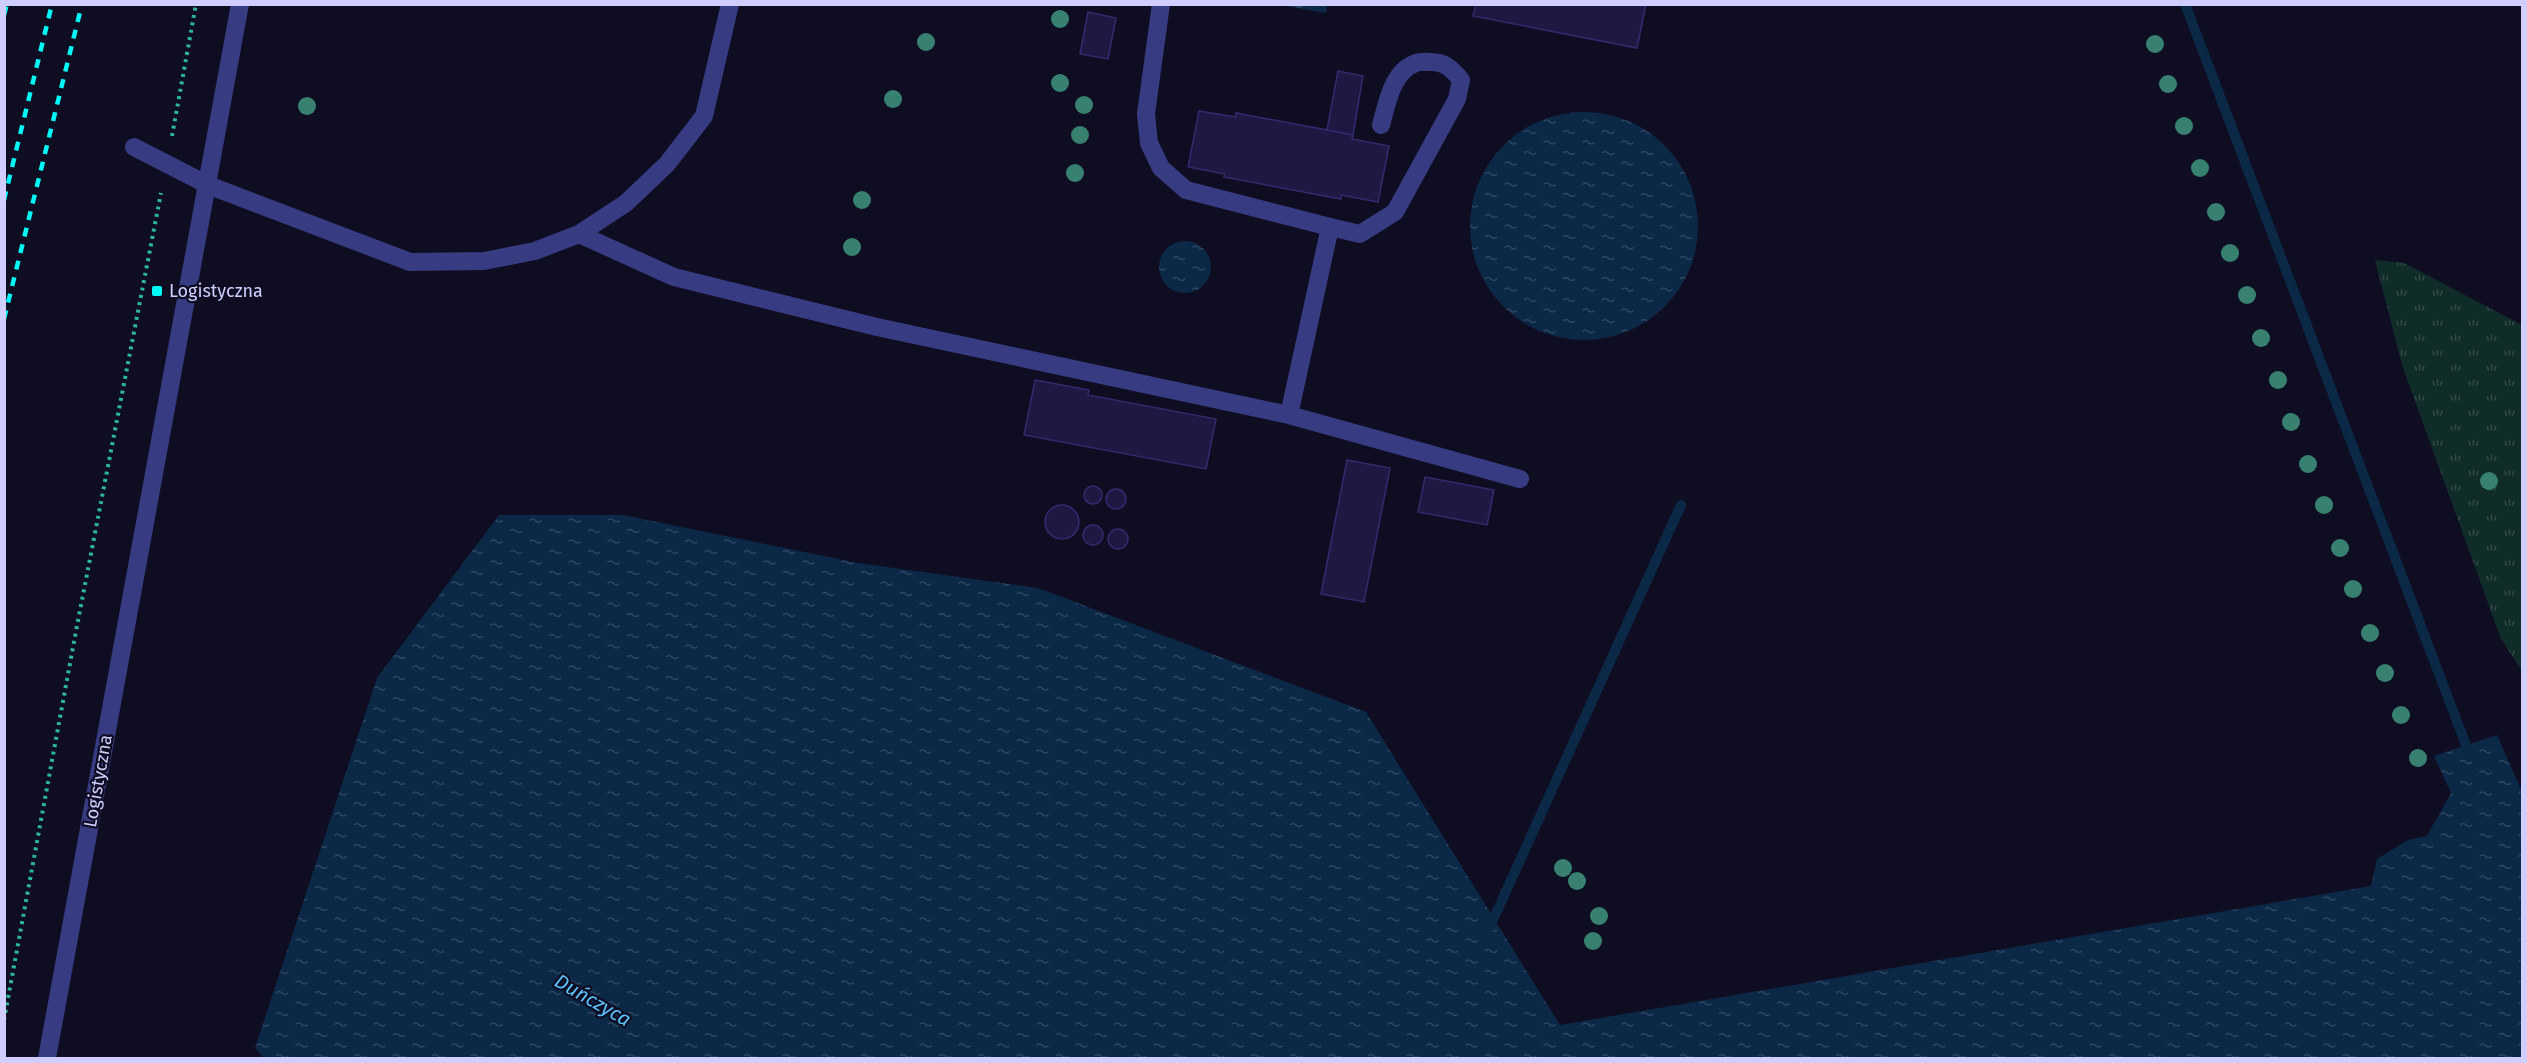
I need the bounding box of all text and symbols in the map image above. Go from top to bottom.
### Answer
place label: Logistyczna [169,280,263,302]
marker: Logistyczna [150,284,164,298]
street label: Logistyczna [79,733,117,829]
water label: Duńczyca [551,969,635,1031]

